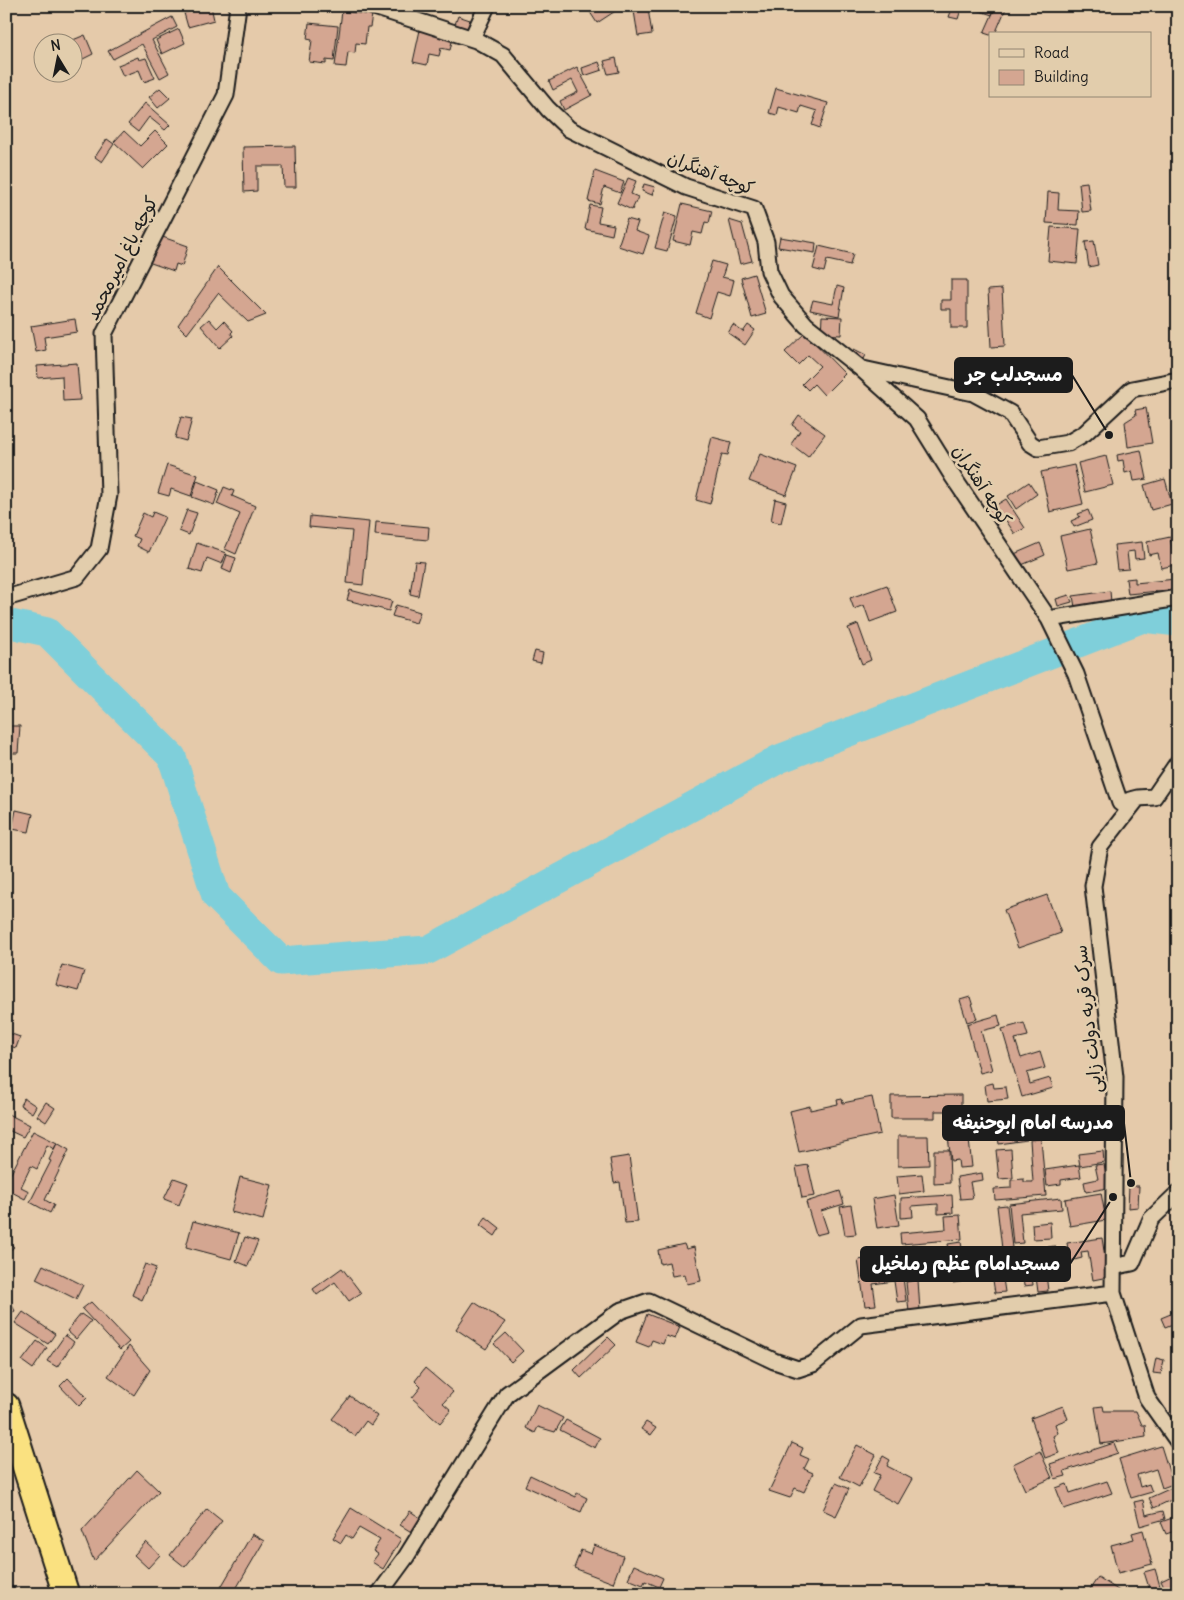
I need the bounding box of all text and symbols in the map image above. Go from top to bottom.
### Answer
north arrow [32,32,82,82]
legend [989,32,1152,98]
text: N [49,35,62,55]
text: Road [1034,43,1069,62]
text: Building [1034,67,1089,86]
street label: کوچه آهنگران [664,145,758,201]
street label: کوچه باغ امیرمحمد [80,192,164,324]
callout: مسجدلب جر [955,358,1072,392]
text: مسجدلب جر [964,362,1062,387]
street label: کوچه آهنگران [947,440,1017,530]
street label: سرک قریه دولت زایی [1068,944,1107,1094]
callout: مدرسه امام ابوحنیفه [943,1106,1124,1140]
text: مدرسه امام ابوحنیفه [953,1110,1113,1137]
callout: مسجدامام عظم رملخیل [861,1247,1070,1281]
text: مسجدامام عظم رملخیل [872,1251,1060,1278]

